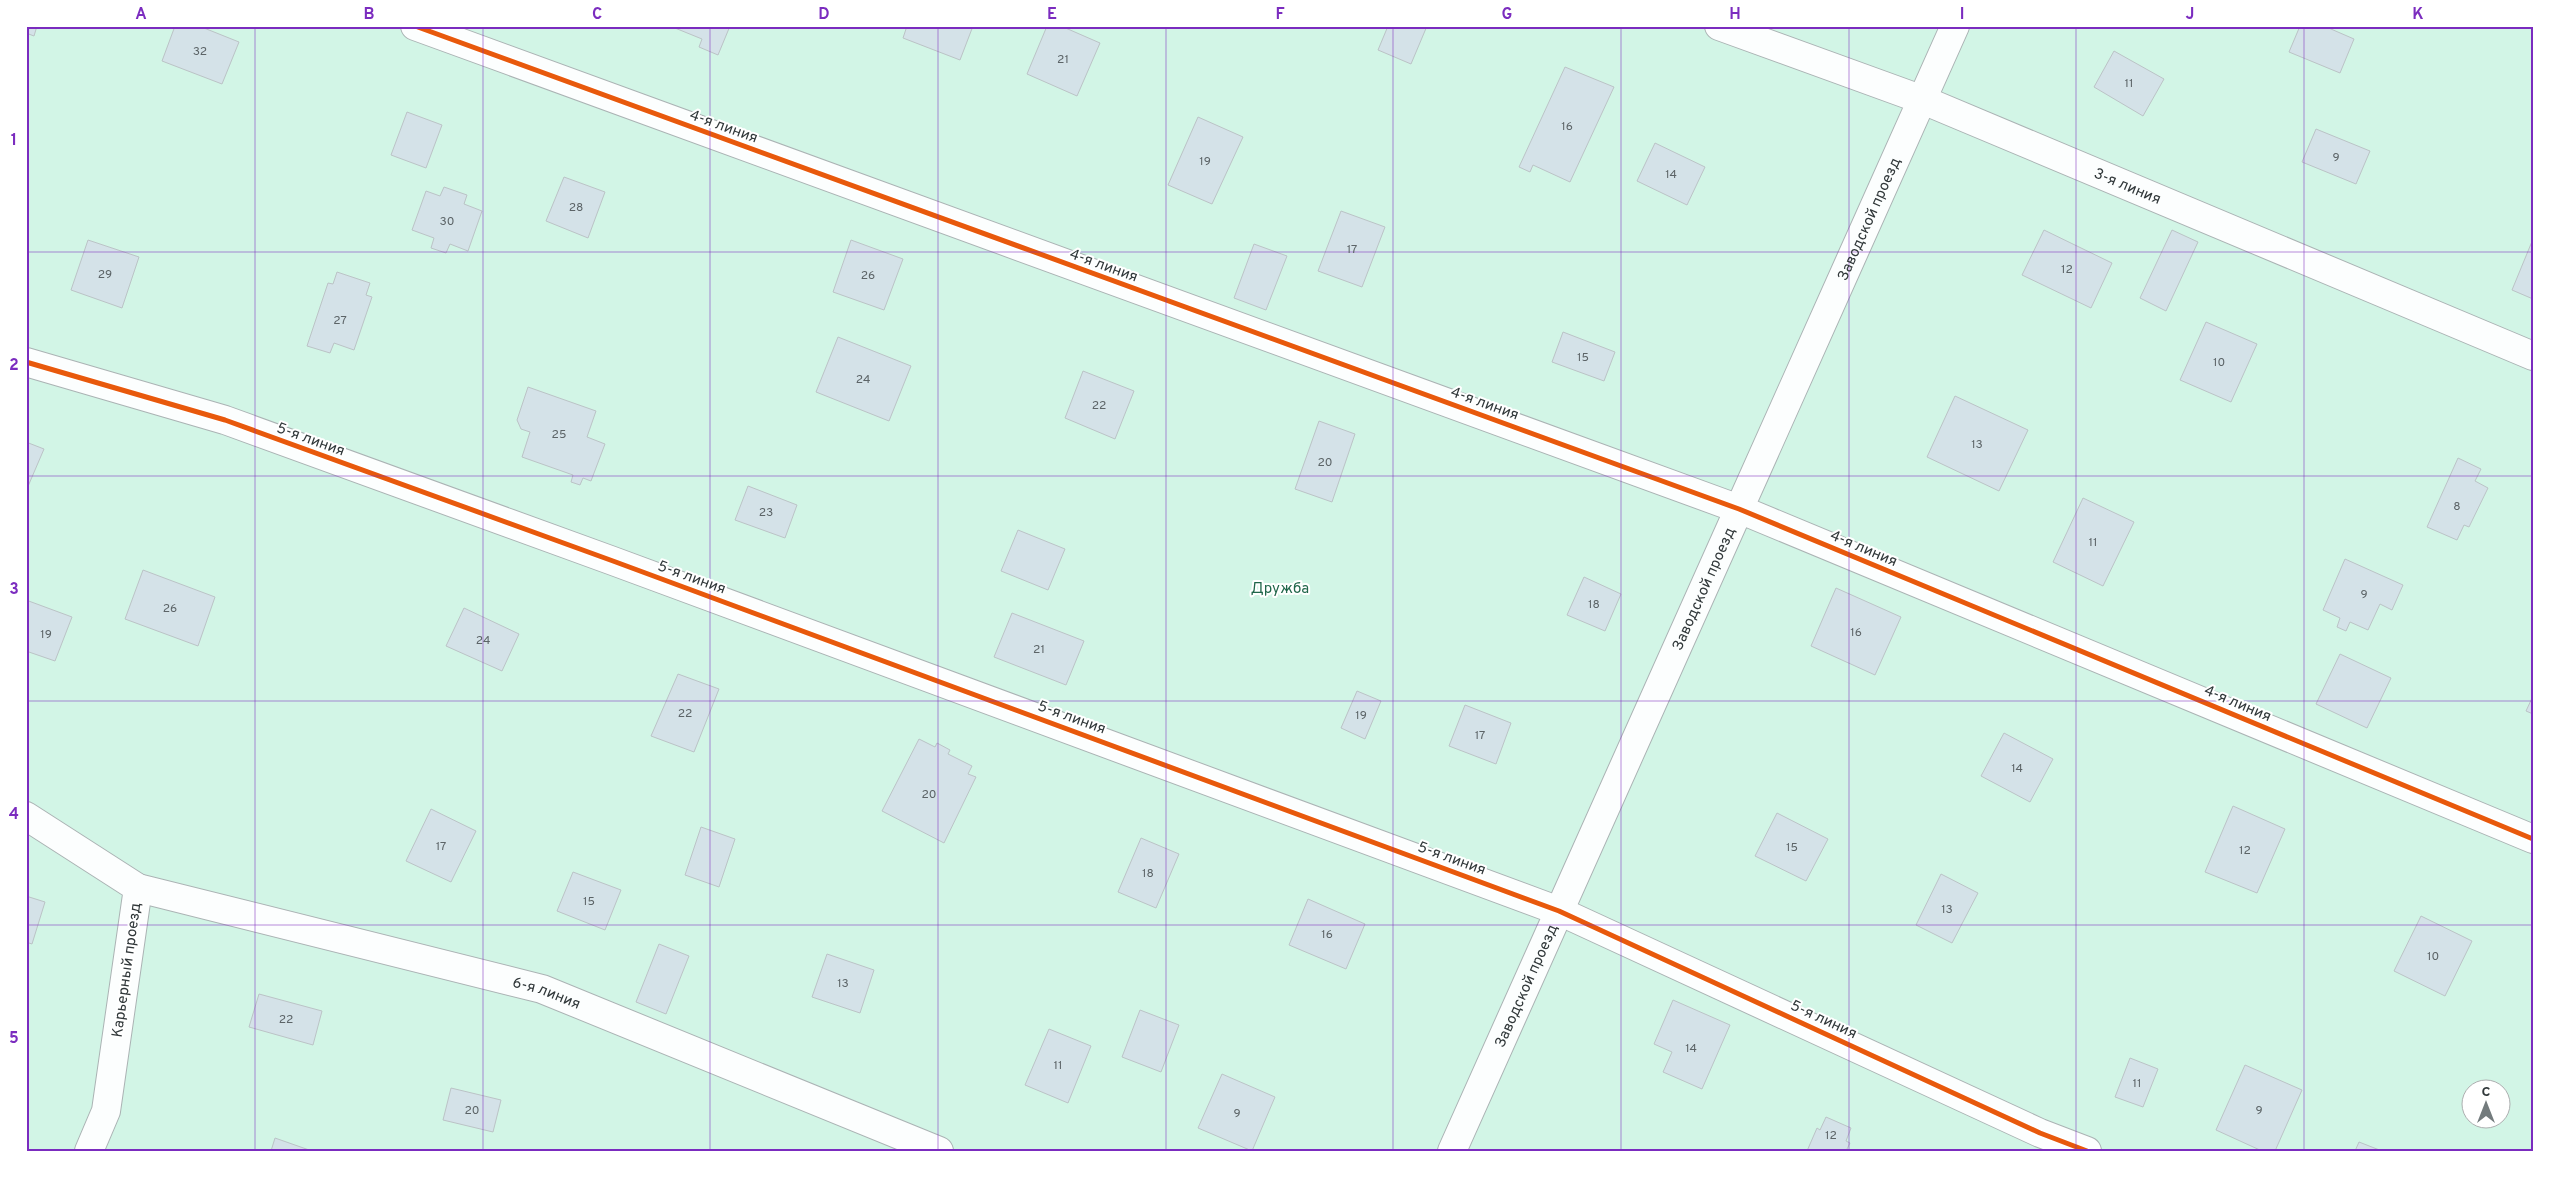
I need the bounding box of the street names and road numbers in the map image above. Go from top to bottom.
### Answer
street label: 4-я линия [687,106,760,149]
street label: Заводской проезд [1834,155,1906,284]
street label: 3-я линия [2091,165,2164,210]
street label: 4-я линия [1067,245,1140,288]
street label: 4-я линия [1448,383,1521,426]
street label: 5-я линия [274,419,347,462]
street label: Заводской проезд [1669,525,1741,654]
street label: 4-я линия [1827,527,1900,572]
street label: 5-я линия [655,557,728,600]
street label: 4-я линия [2201,682,2274,727]
street label: 5-я линия [1035,697,1108,740]
street label: 5-я линия [1415,838,1488,881]
street label: Карьерный проезд [109,901,146,1039]
street label: Заводской проезд [1491,922,1563,1051]
street label: 6-я линия [510,974,583,1015]
street label: 5-я линия [1787,997,1860,1044]

